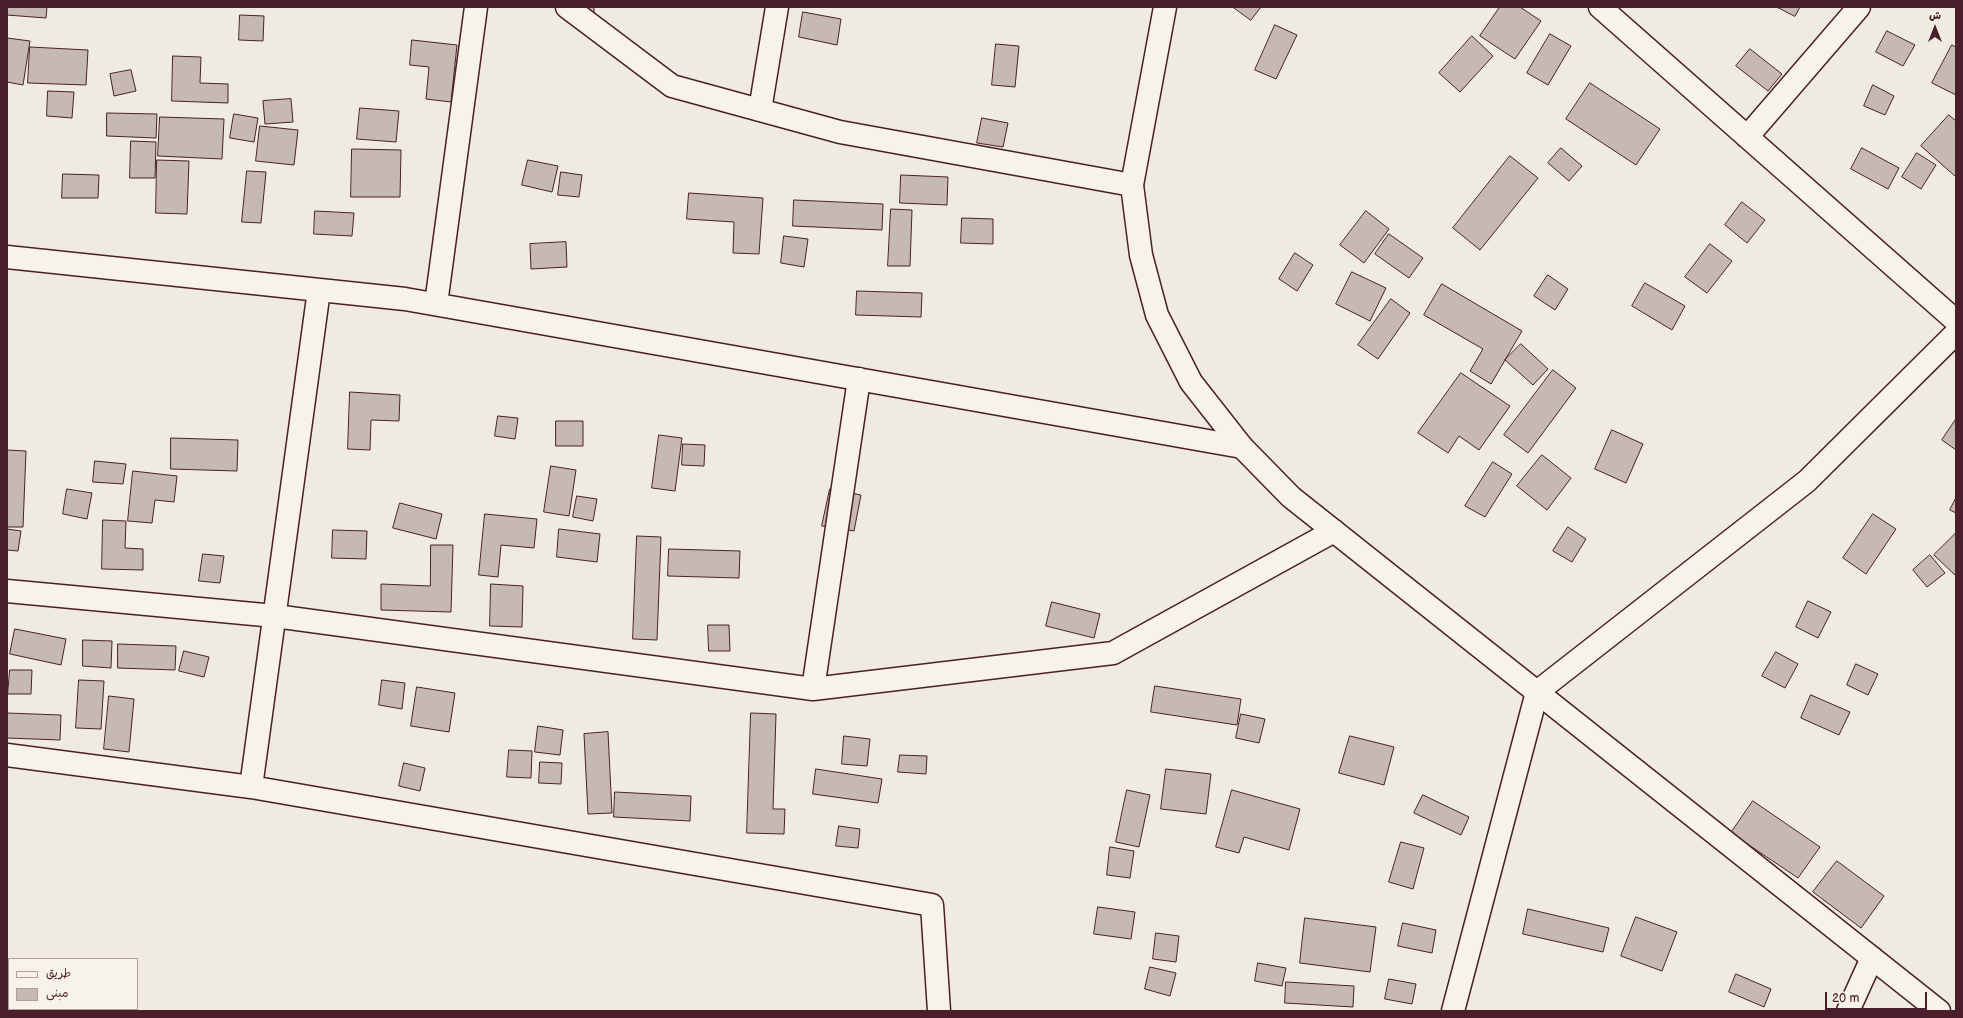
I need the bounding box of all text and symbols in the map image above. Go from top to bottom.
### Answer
north arrow [1915,8,1955,48]
text: ش [1929,9,1941,22]
legend [8,958,138,1010]
text: طريق [46,966,71,981]
scale bar [1827,984,1929,1010]
text: مبنى [46,986,69,1001]
text: 20 m [1832,991,1859,1006]

